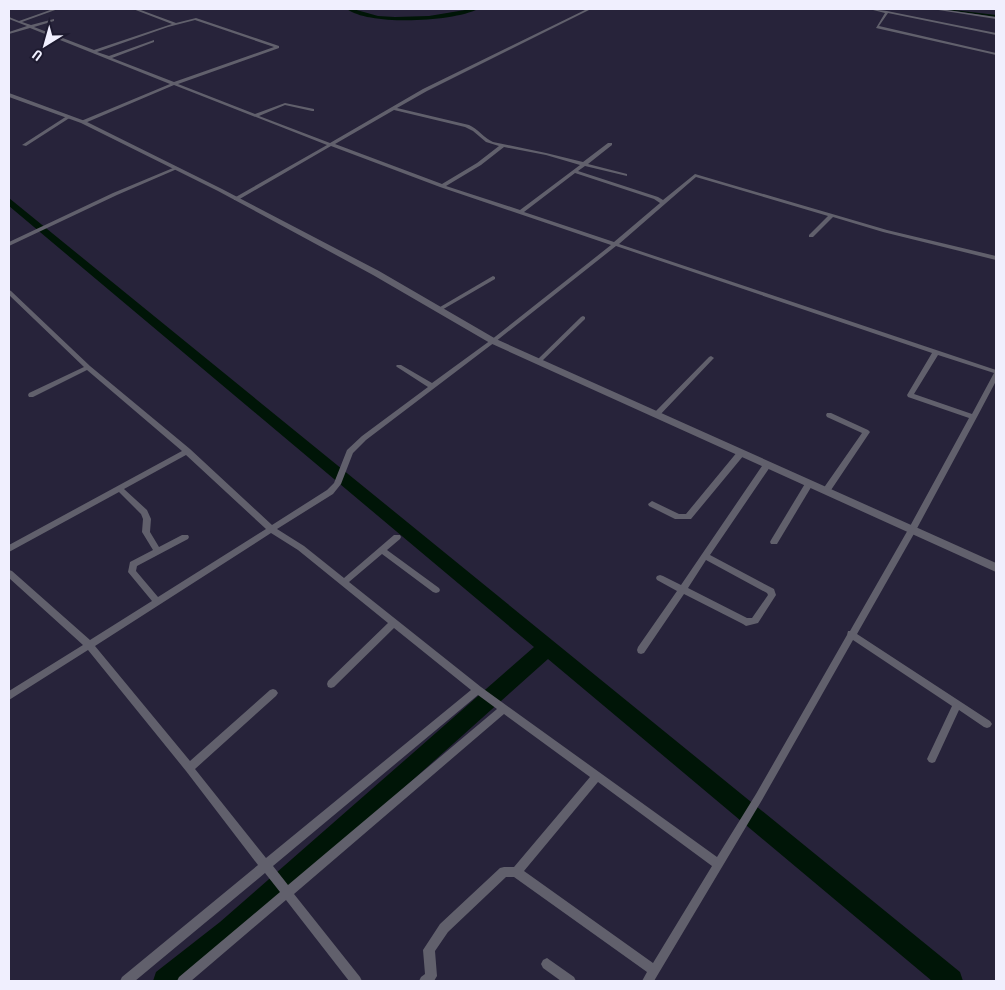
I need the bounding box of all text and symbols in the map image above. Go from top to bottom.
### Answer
north arrow [20,20,70,70]
text: U [29,47,45,64]

